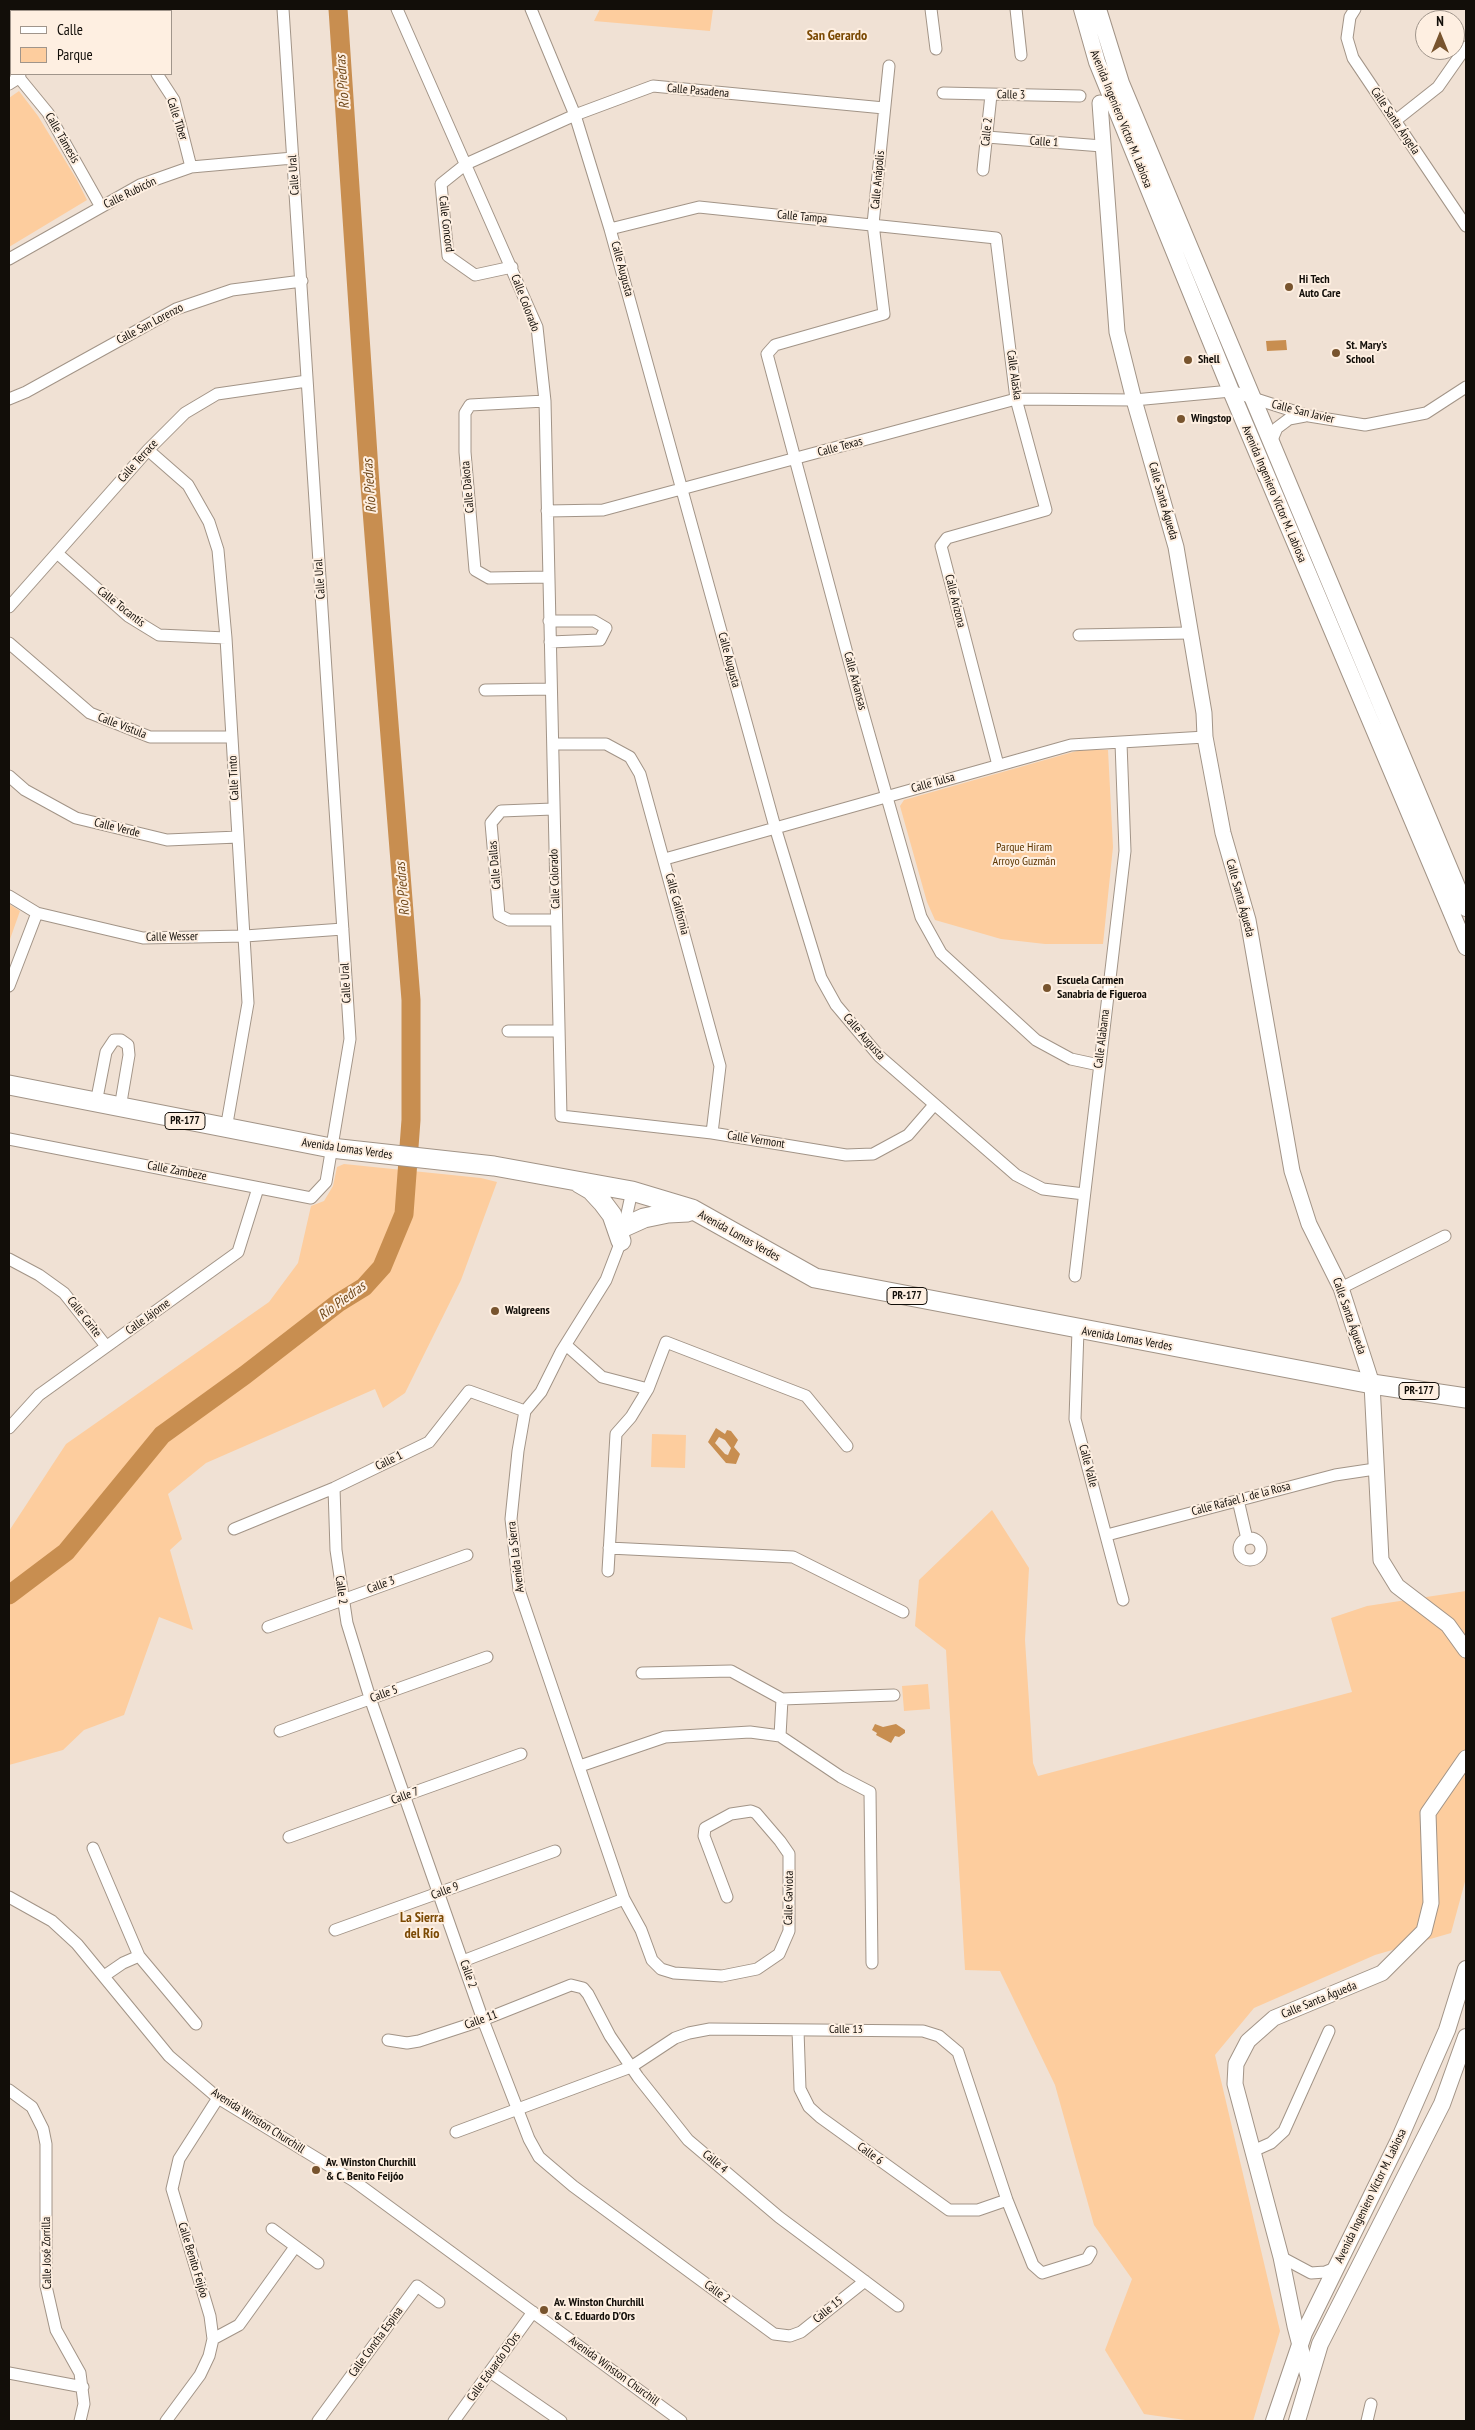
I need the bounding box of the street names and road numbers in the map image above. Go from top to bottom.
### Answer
street label: Avenida Ingeniero Víctor M. Labiosa [1087,48,1155,190]
street label: Calle Pasadena [666,81,730,101]
street label: Calle Santa Ángela [1367,85,1423,157]
street label: Calle 3 [997,88,1025,102]
street label: Calle Tíber [163,96,191,142]
street label: Calle Támesis [42,110,82,166]
street label: Calle 2 [978,117,996,147]
street label: Calle 1 [1029,134,1059,150]
street label: Calle Anápolis [868,150,888,210]
street label: Calle Ural [285,154,303,196]
street label: Calle Rubicón [101,174,159,212]
street label: Calle Concord [435,195,457,253]
street label: Calle Tampa [776,208,828,226]
street label: Calle Augusta [608,240,636,298]
street label: Calle Colorado [508,272,542,334]
street label: Calle San Lorenzo [114,300,186,348]
street label: Calle Alaska [1003,349,1025,401]
street label: Calle San Javier [1270,397,1336,427]
street label: Avenida Ingeniero Víctor M. Labiosa [1239,423,1309,565]
street label: Calle Texas [816,434,864,460]
street label: Calle Terrace [115,437,161,485]
street label: Calle Dakota [459,460,477,514]
street label: Calle Santa Águeda [1145,461,1181,541]
street label: Calle Ural [311,558,329,600]
street label: Calle Arizona [941,573,969,629]
street label: Calle Tocantis [94,584,148,630]
street label: Calle Augusta [715,631,743,689]
street label: Calle Arkansas [840,650,870,712]
street label: Calle Vístula [96,710,148,742]
street label: Calle Tinto [226,755,242,801]
street label: Calle Tulsa [910,770,956,796]
street label: Calle Verde [93,815,141,841]
street label: Calle Dallas [486,840,504,890]
street label: Calle Colorado [547,849,563,909]
street label: Calle Santa Águeda [1223,858,1257,938]
street label: Calle California [662,872,692,936]
street label: Calle Wesser [146,929,198,945]
street label: Calle Ural [338,962,354,1004]
street label: Calle Alabama [1091,1009,1113,1069]
street label: Calle Augusta [840,1011,888,1063]
road number: PR-177 [165,1112,205,1130]
street label: Calle Vermont [726,1128,786,1152]
street label: Avenida Lomas Verdes [301,1135,393,1163]
street label: Calle Zambeze [146,1158,208,1184]
street label: Avenida Lomas Verdes [695,1207,783,1265]
street label: Calle Santa Águeda [1329,1276,1369,1356]
road number: PR-177 [887,1288,927,1304]
street label: Calle Carite [64,1294,104,1340]
street label: Calle Jájome [123,1296,173,1338]
street label: Avenida Lomas Verdes [1081,1324,1173,1354]
road number: PR-177 [1399,1382,1439,1400]
street label: Calle Valle [1075,1443,1101,1489]
street label: Calle 1 [373,1448,405,1474]
street label: Calle Rafael J. de la Rosa [1190,1479,1292,1519]
street label: Avenida La Sierra [504,1521,528,1593]
street label: Calle 3 [365,1573,397,1597]
street label: Calle 2 [332,1575,350,1605]
street label: Calle 5 [368,1682,400,1706]
street label: Calle 7 [389,1784,421,1808]
street label: Calle Gaviota [781,1871,797,1925]
street label: Calle 9 [429,1879,461,1903]
street label: Calle 2 [457,1958,479,1990]
street label: Calle Santa Águeda [1279,1978,1359,2022]
street label: Calle 11 [463,2007,499,2033]
street label: Calle 13 [829,2023,863,2037]
street label: Avenida Winston Churchill [209,2085,307,2157]
street label: Avenida Ingeniero Víctor M. Labiosa [1332,2127,1410,2265]
street label: Calle 6 [854,2140,886,2168]
street label: Calle 4 [699,2147,731,2177]
street label: Calle José Zorrilla [39,2217,55,2289]
street label: Calle Benito Feijóo [175,2221,211,2299]
street label: Calle 2 [701,2278,733,2306]
street label: Calle 15 [810,2294,846,2326]
street label: Calle Concha Espina [346,2304,406,2380]
street label: Calle Eduardo D'Ors [464,2330,524,2404]
street label: Avenida Winston Churchill [566,2333,662,2409]

